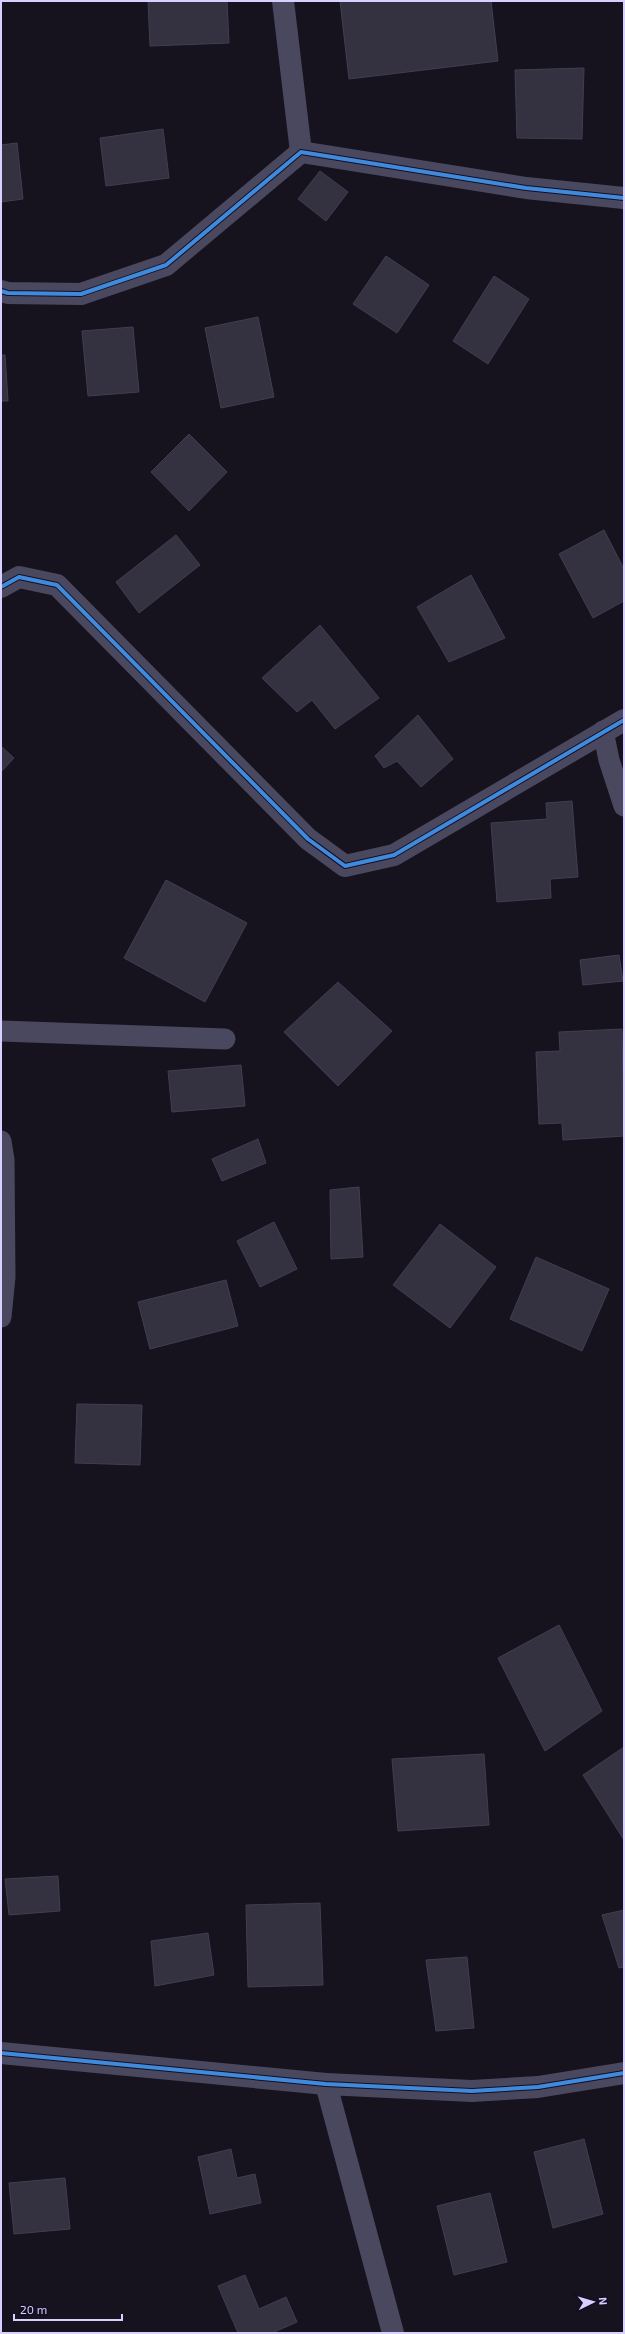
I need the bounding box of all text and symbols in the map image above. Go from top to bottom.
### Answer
north arrow [573,2282,613,2322]
scale bar [14,2296,122,2322]
text: N [597,2297,610,2306]
text: 20 m [20,2302,47,2316]

